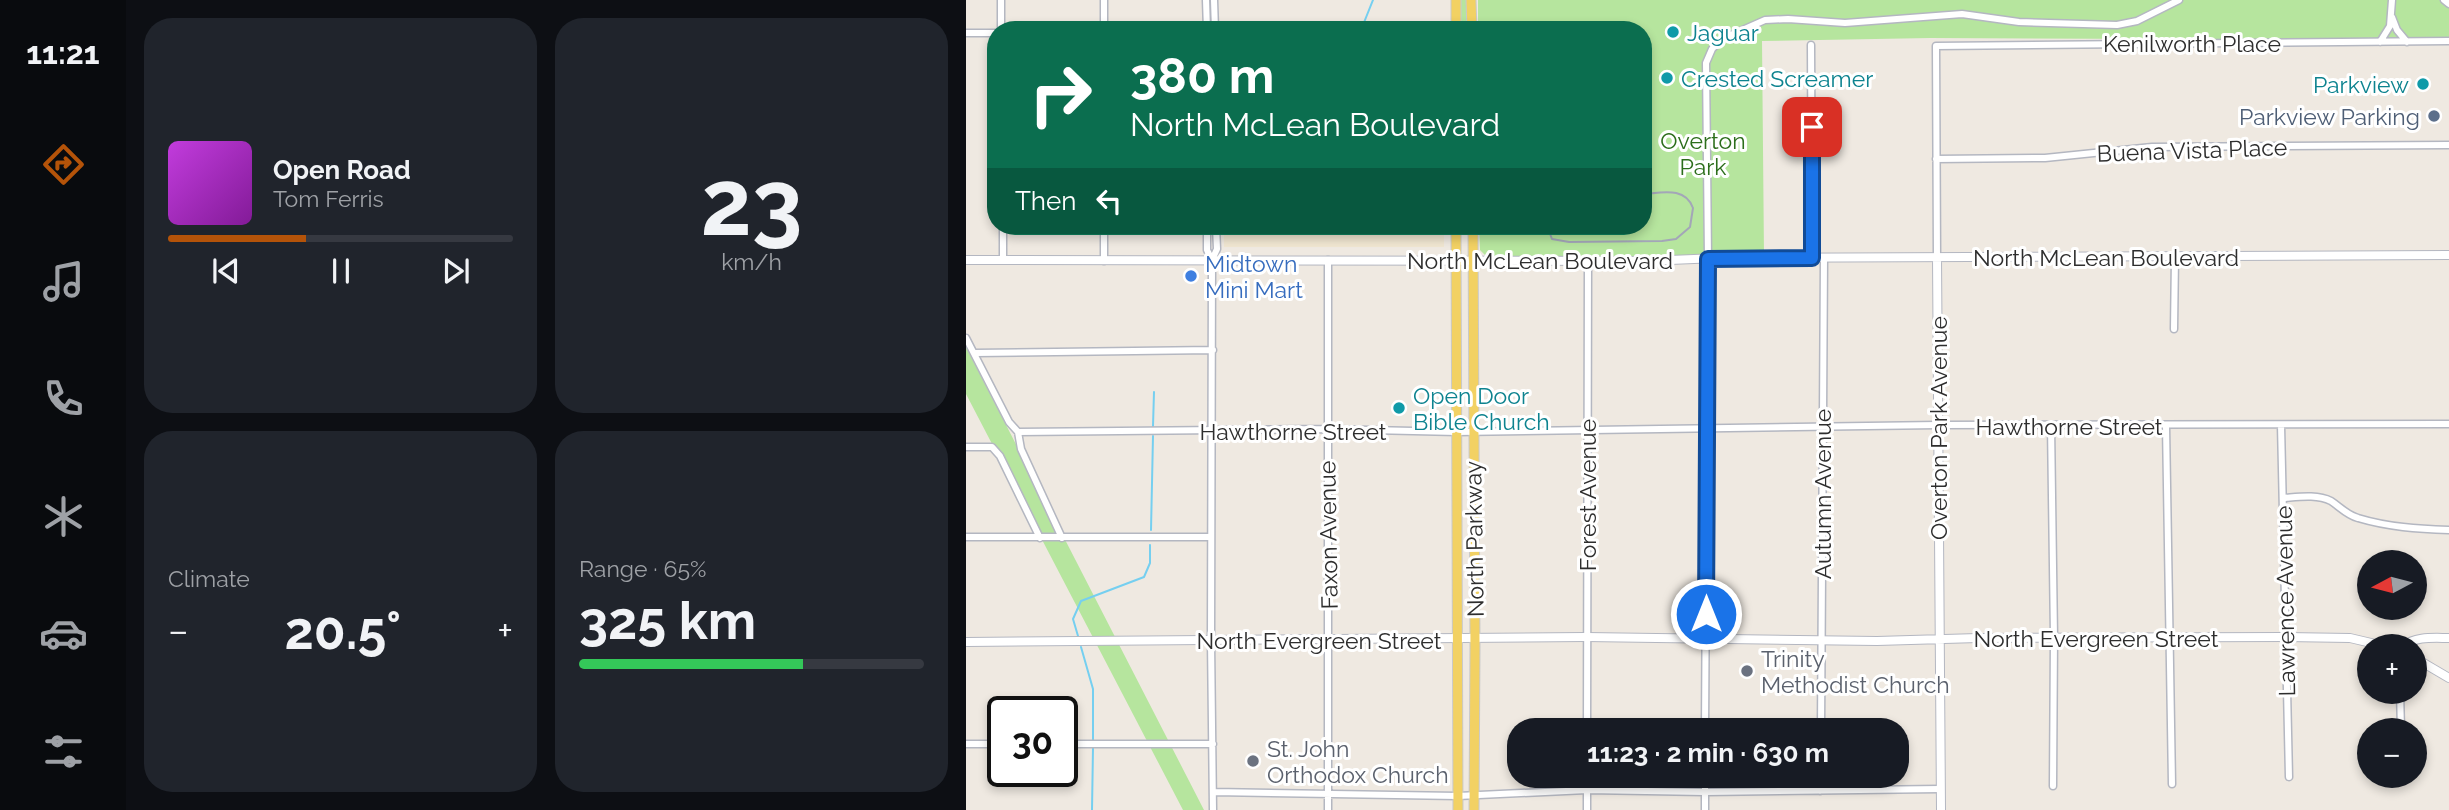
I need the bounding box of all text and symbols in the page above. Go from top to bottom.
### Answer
place label: Jaguar [1687,19,1759,46]
marker: Jaguar [1665,24,1681,40]
street label: Kenilworth Place [2103,30,2281,57]
text: 11:21 [26,34,100,71]
text: 380 m [1130,47,1274,104]
icon: right [1015,49,1106,140]
place label: Crested Screamer [1681,65,1873,92]
marker: Crested Screamer [1659,70,1675,86]
place label: Parkview [2313,71,2409,98]
marker: Parkview [2415,76,2431,92]
pin [1782,97,1842,157]
place label: Parkview Parking [2239,103,2420,130]
text: North McLean Boulevard [1130,106,1500,143]
icon: arrive [1793,108,1831,146]
marker: Parkview Parking [2426,108,2442,124]
park label: Overton Park [1660,127,1746,180]
street label: Buena Vista Place [2096,133,2288,167]
icon: directions [39,140,88,189]
text: 23 [700,149,803,256]
text: Open Road [273,155,411,185]
icon: left [1090,182,1128,220]
text: Tom Ferris [273,185,384,212]
text: Then [1015,186,1076,216]
street label: North McLean Boulevard [1973,244,2239,271]
street label: North McLean Boulevard [1407,247,1673,274]
text: km/h [721,248,782,275]
place label: Midtown Mini Mart [1205,250,1303,303]
icon: previous [207,252,245,290]
icon: pause [322,252,360,290]
icon: next [437,252,475,290]
icon: music [39,257,88,306]
marker: Midtown Mini Mart [1183,268,1199,284]
street label: Overton Park Avenue [1925,316,1952,540]
icon: phone [39,374,88,423]
place label: Open Door Bible Church [1413,382,1550,435]
marker: Open Door Bible Church [1391,400,1407,416]
street label: Autumn Avenue [1809,409,1836,579]
street label: Hawthorne Street [1975,413,2163,440]
street label: Hawthorne Street [1199,418,1387,445]
street label: Forest Avenue [1574,419,1601,571]
street label: Faxon Avenue [1313,460,1343,610]
street label: North Parkway [1459,461,1489,617]
icon: climate [39,492,88,541]
street label: Lawrence Avenue [2270,505,2300,697]
north arrow [2357,550,2427,620]
map controls [2357,550,2427,788]
text: Range · 65% [579,555,706,582]
text: Climate [168,565,250,592]
position arrow [1669,577,1743,651]
text: 325 km [579,590,756,651]
text: 20.5° [285,600,401,661]
text: − [168,608,188,653]
text: + [497,608,513,653]
icon: car [39,609,88,658]
street label: North Evergreen Street [1974,625,2219,652]
street label: North Evergreen Street [1197,627,1442,654]
button: + [2357,634,2427,704]
place label: Trinity Methodist Church [1761,645,1950,698]
marker: Trinity Methodist Church [1739,663,1755,679]
speed limit sign: 30 [987,696,1078,787]
button: − [2357,718,2427,788]
icon: filters [39,727,88,776]
place label: St. John Orthodox Church [1267,735,1449,788]
text: 11:23 · 2 min · 630 m [1587,738,1829,768]
marker: St. John Orthodox Church [1245,753,1261,769]

